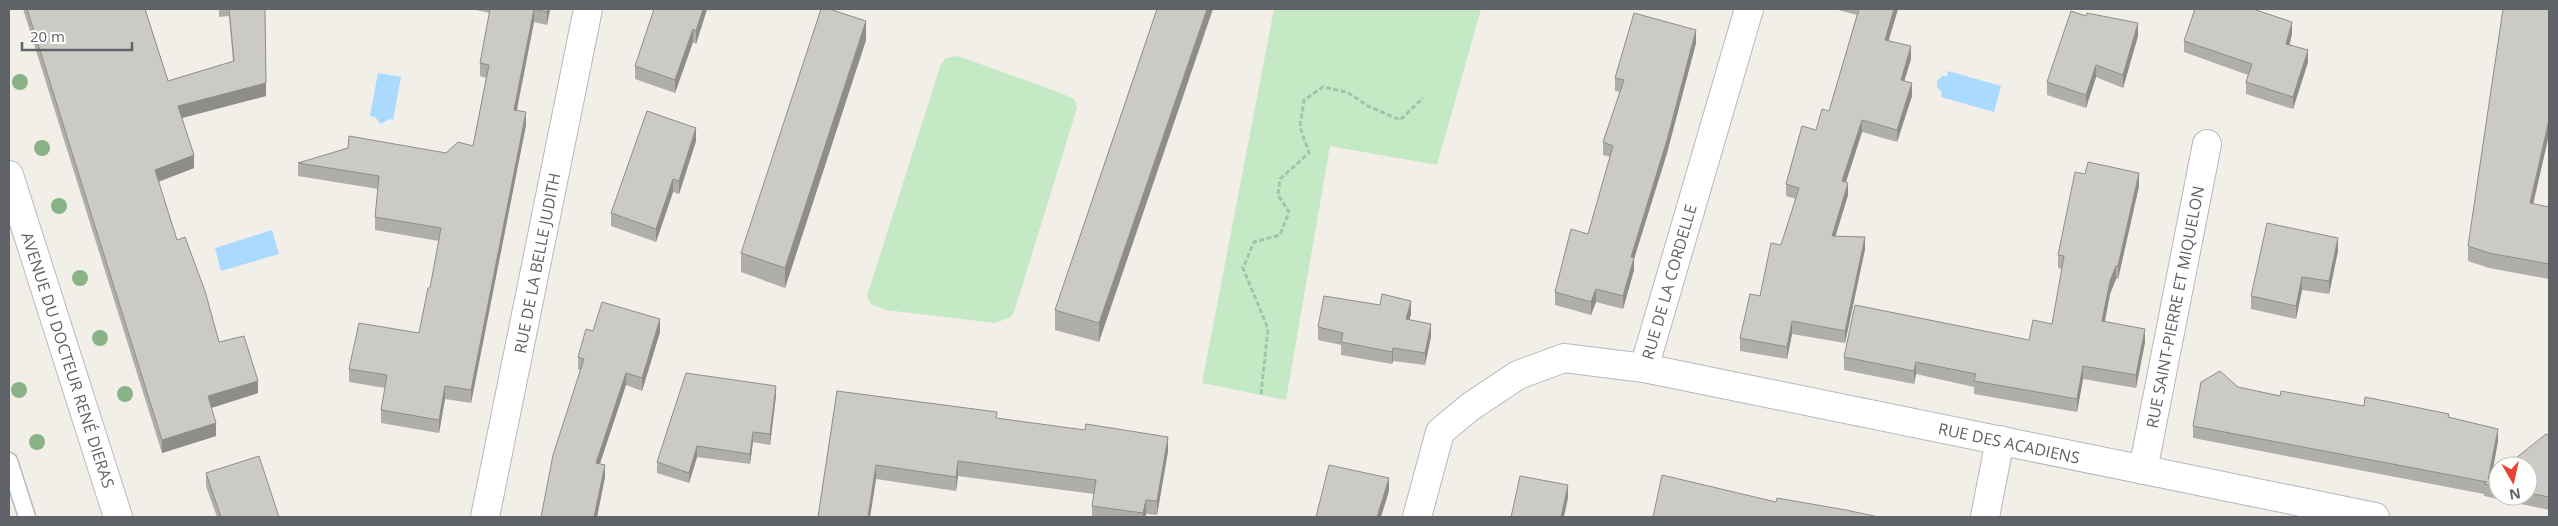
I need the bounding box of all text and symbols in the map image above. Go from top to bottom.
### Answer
scale bar [22,20,132,52]
text: 20 m [30,26,65,46]
street label: RUE DE LA BELLE JUDITH [509,171,565,355]
street label: RUE SAINT-PIERRE ET MIQUELON [2141,184,2209,430]
street label: RUE DE LA CORDELLE [1636,202,1702,362]
street label: AVENUE DU DOCTEUR RENÉ DIERAS [16,229,120,491]
street label: RUE DES ACADIENS [1936,417,2082,469]
north arrow [2488,456,2538,506]
text: N [2508,484,2522,505]

